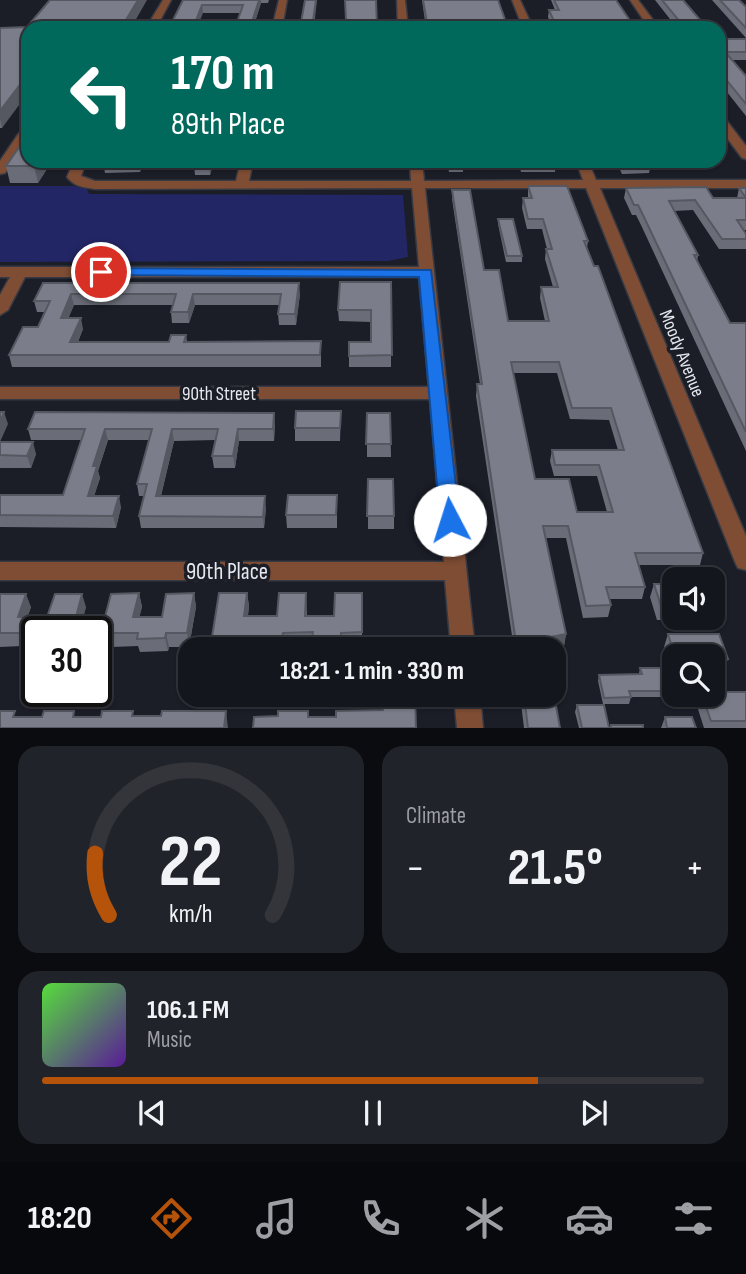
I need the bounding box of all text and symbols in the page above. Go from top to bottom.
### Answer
text: 170 m [171,45,275,104]
icon: left [56,49,147,140]
text: 89th Place [171,105,285,144]
pin [71,242,131,302]
icon: arrive [82,253,120,291]
street label: Moody Avenue [654,307,709,400]
street label: 90th Street [182,383,256,406]
position arrow [413,483,487,557]
street label: 90th Place [186,558,268,586]
map controls [662,567,725,707]
button: sound [662,567,725,630]
speed limit sign: 30 [21,616,112,707]
button: search [662,644,725,707]
text: 18:21 · 1 min · 330 m [280,656,464,687]
text: Climate [406,802,466,830]
text: 22 [159,820,223,908]
text: 21.5° [507,837,603,900]
text: − [406,846,425,891]
text: + [685,846,704,891]
text: km/h [169,899,213,930]
text: 106.1 FM [147,995,229,1026]
text: Music [147,1026,192,1054]
icon: previous [133,1094,171,1132]
icon: pause [354,1094,392,1132]
icon: next [575,1094,613,1132]
icon: directions [147,1194,196,1243]
icon: music [252,1194,301,1243]
icon: phone [356,1194,405,1243]
icon: climate [460,1194,509,1243]
icon: car [565,1194,614,1243]
icon: filters [669,1194,718,1243]
text: 18:20 [28,1199,92,1238]

